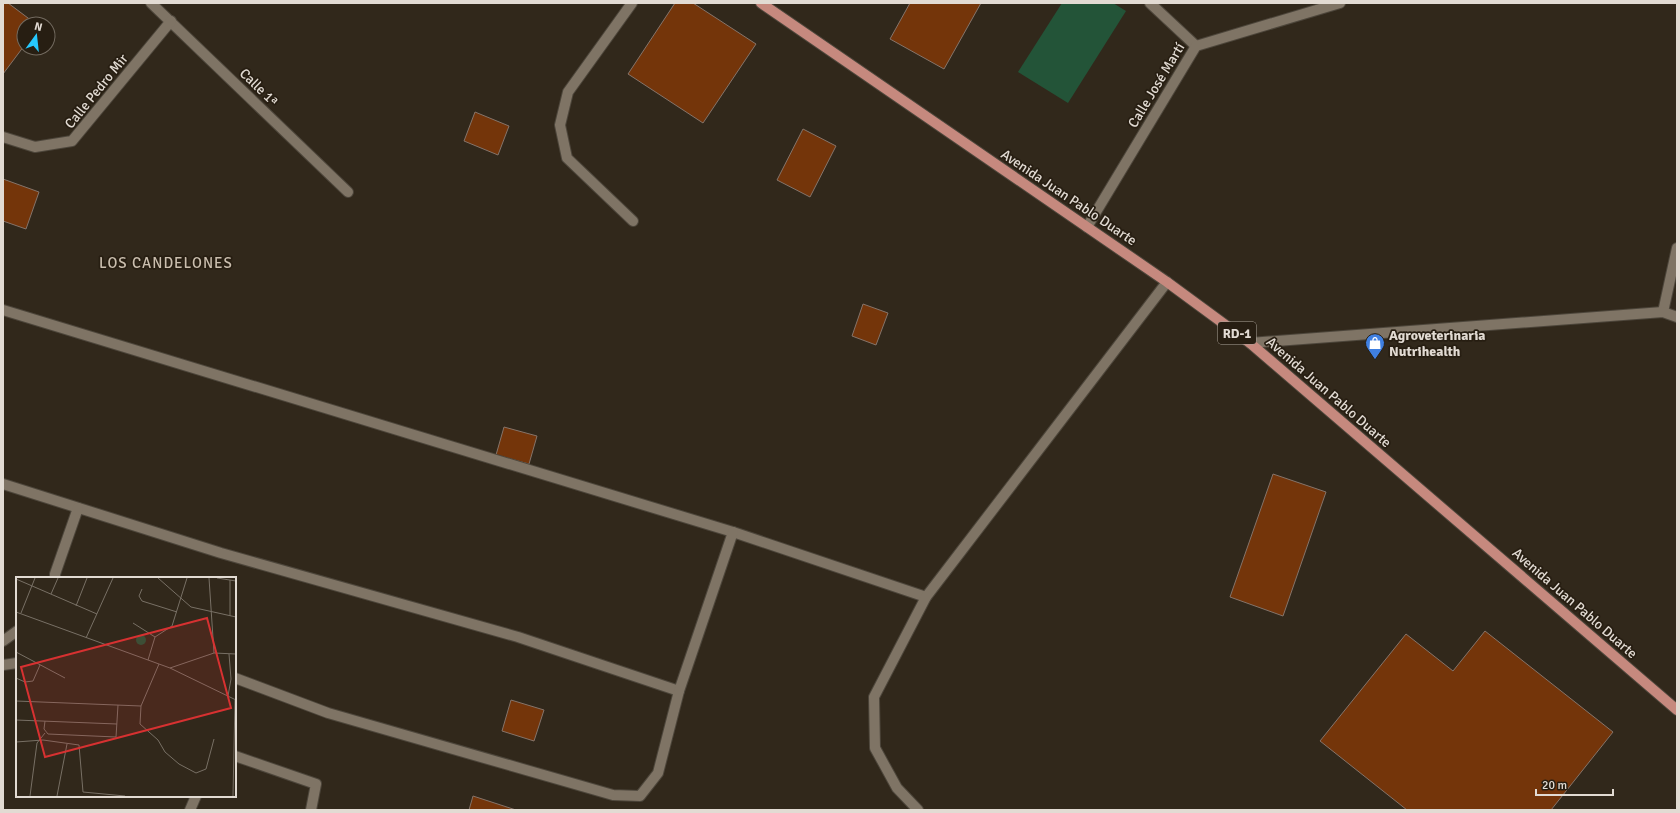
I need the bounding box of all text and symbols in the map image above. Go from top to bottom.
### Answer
north arrow [16,16,56,56]
text: N [33,20,44,34]
street label: Calle José Martí [1124,40,1189,131]
street label: Calle Pedro Mir [61,50,132,132]
street label: Calle 1ª [236,65,281,110]
street label: Avenida Juan Pablo Duarte [998,146,1140,249]
district label: LOS CANDELONES [99,254,233,272]
road number: RD-1 [1218,322,1256,344]
place label: Agroveterinaria Nutrihealth [1389,327,1486,360]
shop icon: Agroveterinaria Nutrihealth [1364,332,1386,360]
street label: Avenida Juan Pablo Duarte [1263,334,1395,451]
street label: Avenida Juan Pablo Duarte [1509,545,1641,662]
inset map [16,577,236,797]
scale bar [1536,771,1613,797]
text: 20 m [1542,778,1567,793]

